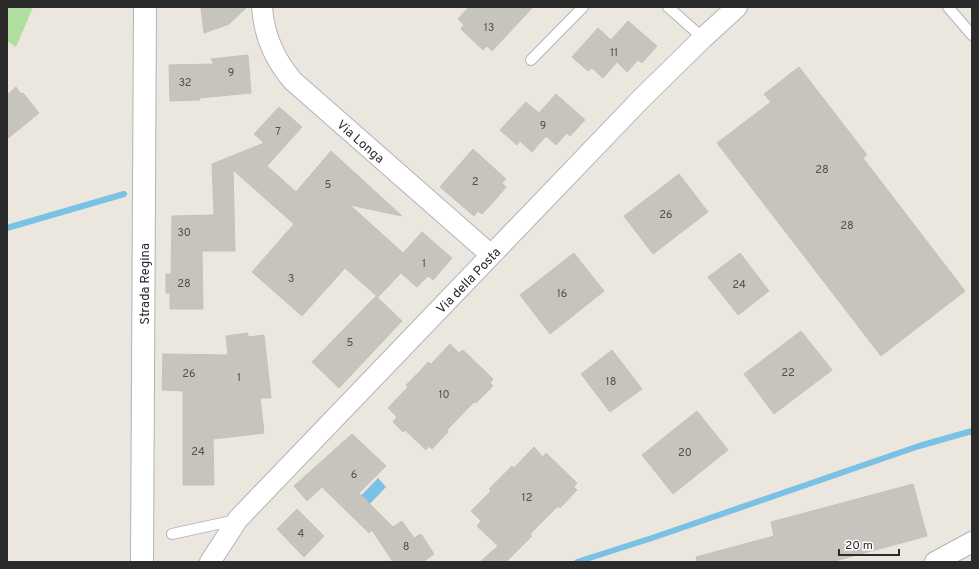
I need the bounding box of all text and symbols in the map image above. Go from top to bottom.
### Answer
house number: 13 [484,21,494,35]
house number: 11 [610,46,618,60]
house number: 9 [228,66,234,80]
house number: 32 [178,76,192,90]
street label: Via Longa [333,117,387,168]
house number: 9 [540,119,546,133]
house number: 7 [275,125,281,139]
house number: 28 [815,163,829,177]
house number: 2 [472,175,478,189]
house number: 5 [325,178,332,192]
house number: 26 [659,208,673,222]
house number: 28 [840,219,854,233]
house number: 30 [177,226,191,240]
street label: Strada Regina [138,243,154,325]
street label: Via della Posta [434,245,505,318]
house number: 1 [422,257,426,271]
house number: 3 [288,272,294,286]
house number: 28 [177,277,191,291]
house number: 24 [732,278,746,292]
house number: 16 [557,287,567,301]
house number: 5 [347,336,354,350]
house number: 22 [781,366,795,380]
house number: 26 [182,367,196,381]
house number: 1 [237,371,241,385]
house number: 18 [606,375,616,389]
house number: 10 [438,388,450,402]
house number: 24 [191,445,205,459]
house number: 20 [678,446,692,460]
house number: 6 [351,468,357,482]
house number: 12 [522,491,532,505]
house number: 4 [298,527,305,541]
scale bar [839,531,899,557]
text: 20 m [845,538,873,554]
house number: 8 [403,540,409,554]

